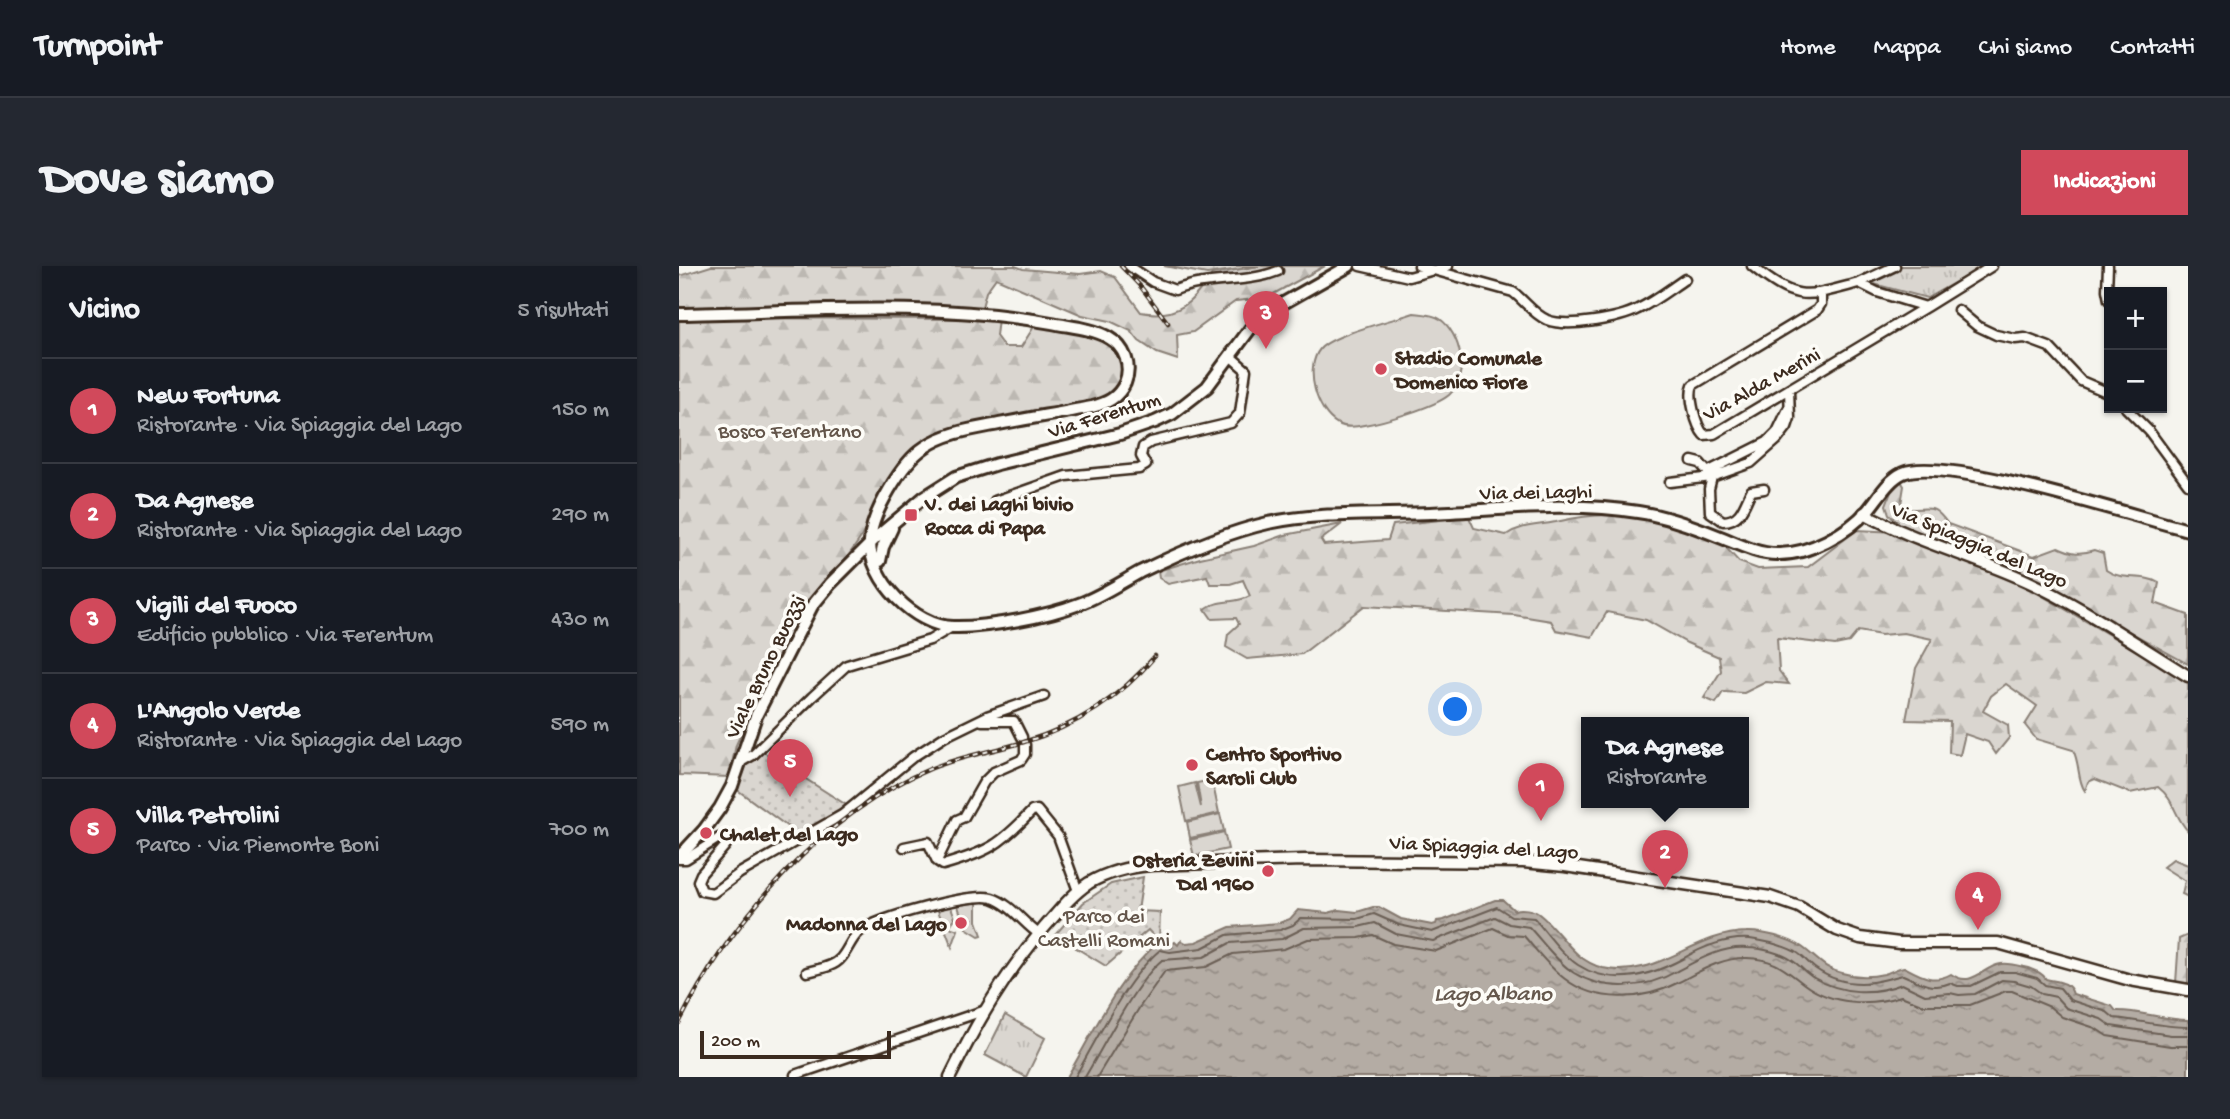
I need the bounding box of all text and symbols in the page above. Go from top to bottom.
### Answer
text: Turnpoint [35,29,160,67]
text: Home [1780,34,1836,63]
text: Mappa [1874,34,1941,63]
text: Chi siamo [1979,34,2072,63]
text: Contatti [2110,34,2195,63]
button: Indicazioni [2021,150,2188,215]
text: Dove siamo [42,153,274,211]
map controls [2104,287,2167,413]
button: + [2104,287,2167,350]
pin: 3 [1243,291,1289,349]
text: Vicino [70,294,140,329]
text: 5 risultati [517,298,609,325]
street label: Via Alda Merini [1699,343,1826,429]
place label: Stadio Comunale Domenico Fiore [1393,348,1543,397]
button: − [2104,350,2167,413]
marker: Stadio Comunale Domenico Fiore [1373,361,1389,377]
text: New Fortuna [137,382,279,413]
street label: Via Ferentum [1045,388,1164,447]
text: 1 [88,397,98,424]
text: 150 m [553,397,609,424]
text: Ristorante · Via Spiaggia del Lago [137,413,462,440]
park label: Bosco Ferentano [717,421,862,446]
street label: Via dei Laghi [1479,481,1593,508]
text: Da Agnese [137,487,253,518]
place label: V. dei Laghi bivio Rocca di Papa [924,494,1073,543]
street label: Via Spiaggia del Lago [1886,498,2071,596]
text: 2 [87,502,99,529]
text: 290 m [551,502,609,529]
marker: V. dei Laghi bivio Rocca di Papa [903,507,919,523]
text: Ristorante · Via Spiaggia del Lago [137,518,462,545]
text: Vigili del Fuoco [137,592,297,623]
street label: Viale Bruno Buozzi [721,592,813,744]
text: 3 [87,607,99,634]
text: 430 m [551,607,609,634]
text: Edificio pubblico · Via Ferentum [137,623,433,650]
your location [1438,692,1472,726]
text: L'Angolo Verde [137,697,300,728]
text: 4 [88,712,98,739]
text: 590 m [551,712,609,739]
popup [1581,717,1749,808]
text: Ristorante · Via Spiaggia del Lago [137,728,462,755]
text: Da Agnese [1607,734,1723,765]
pin: 5 [767,739,813,797]
place label: Centro Sportivo Saroli Club [1205,744,1342,793]
marker: Centro Sportivo Saroli Club [1184,757,1200,773]
pin: 1 [1518,763,1564,821]
text: Ristorante [1607,765,1707,792]
text: Villa Petrolini [137,802,280,833]
text: 5 [87,817,99,844]
text: 700 m [549,817,609,844]
place label: Chalet del Lago [719,824,858,849]
marker: Chalet del Lago [698,825,714,841]
pin: 2 [1642,830,1688,888]
street label: Via Spiaggia del Lago [1388,832,1579,867]
text: Parco · Via Piemonte Boni [137,833,380,860]
place label: Osteria Zevini Dal 1960 [1133,850,1254,899]
marker: Osteria Zevini Dal 1960 [1260,863,1276,879]
pin: 4 [1955,872,2001,930]
park label: Parco dei Castelli Romani [1038,906,1170,955]
place label: Madonna del Lago [786,914,947,939]
marker: Madonna del Lago [953,915,969,931]
water label: Lago Albano [1434,982,1553,1009]
scale bar [700,1028,891,1060]
text: 200 m [711,1031,760,1054]

